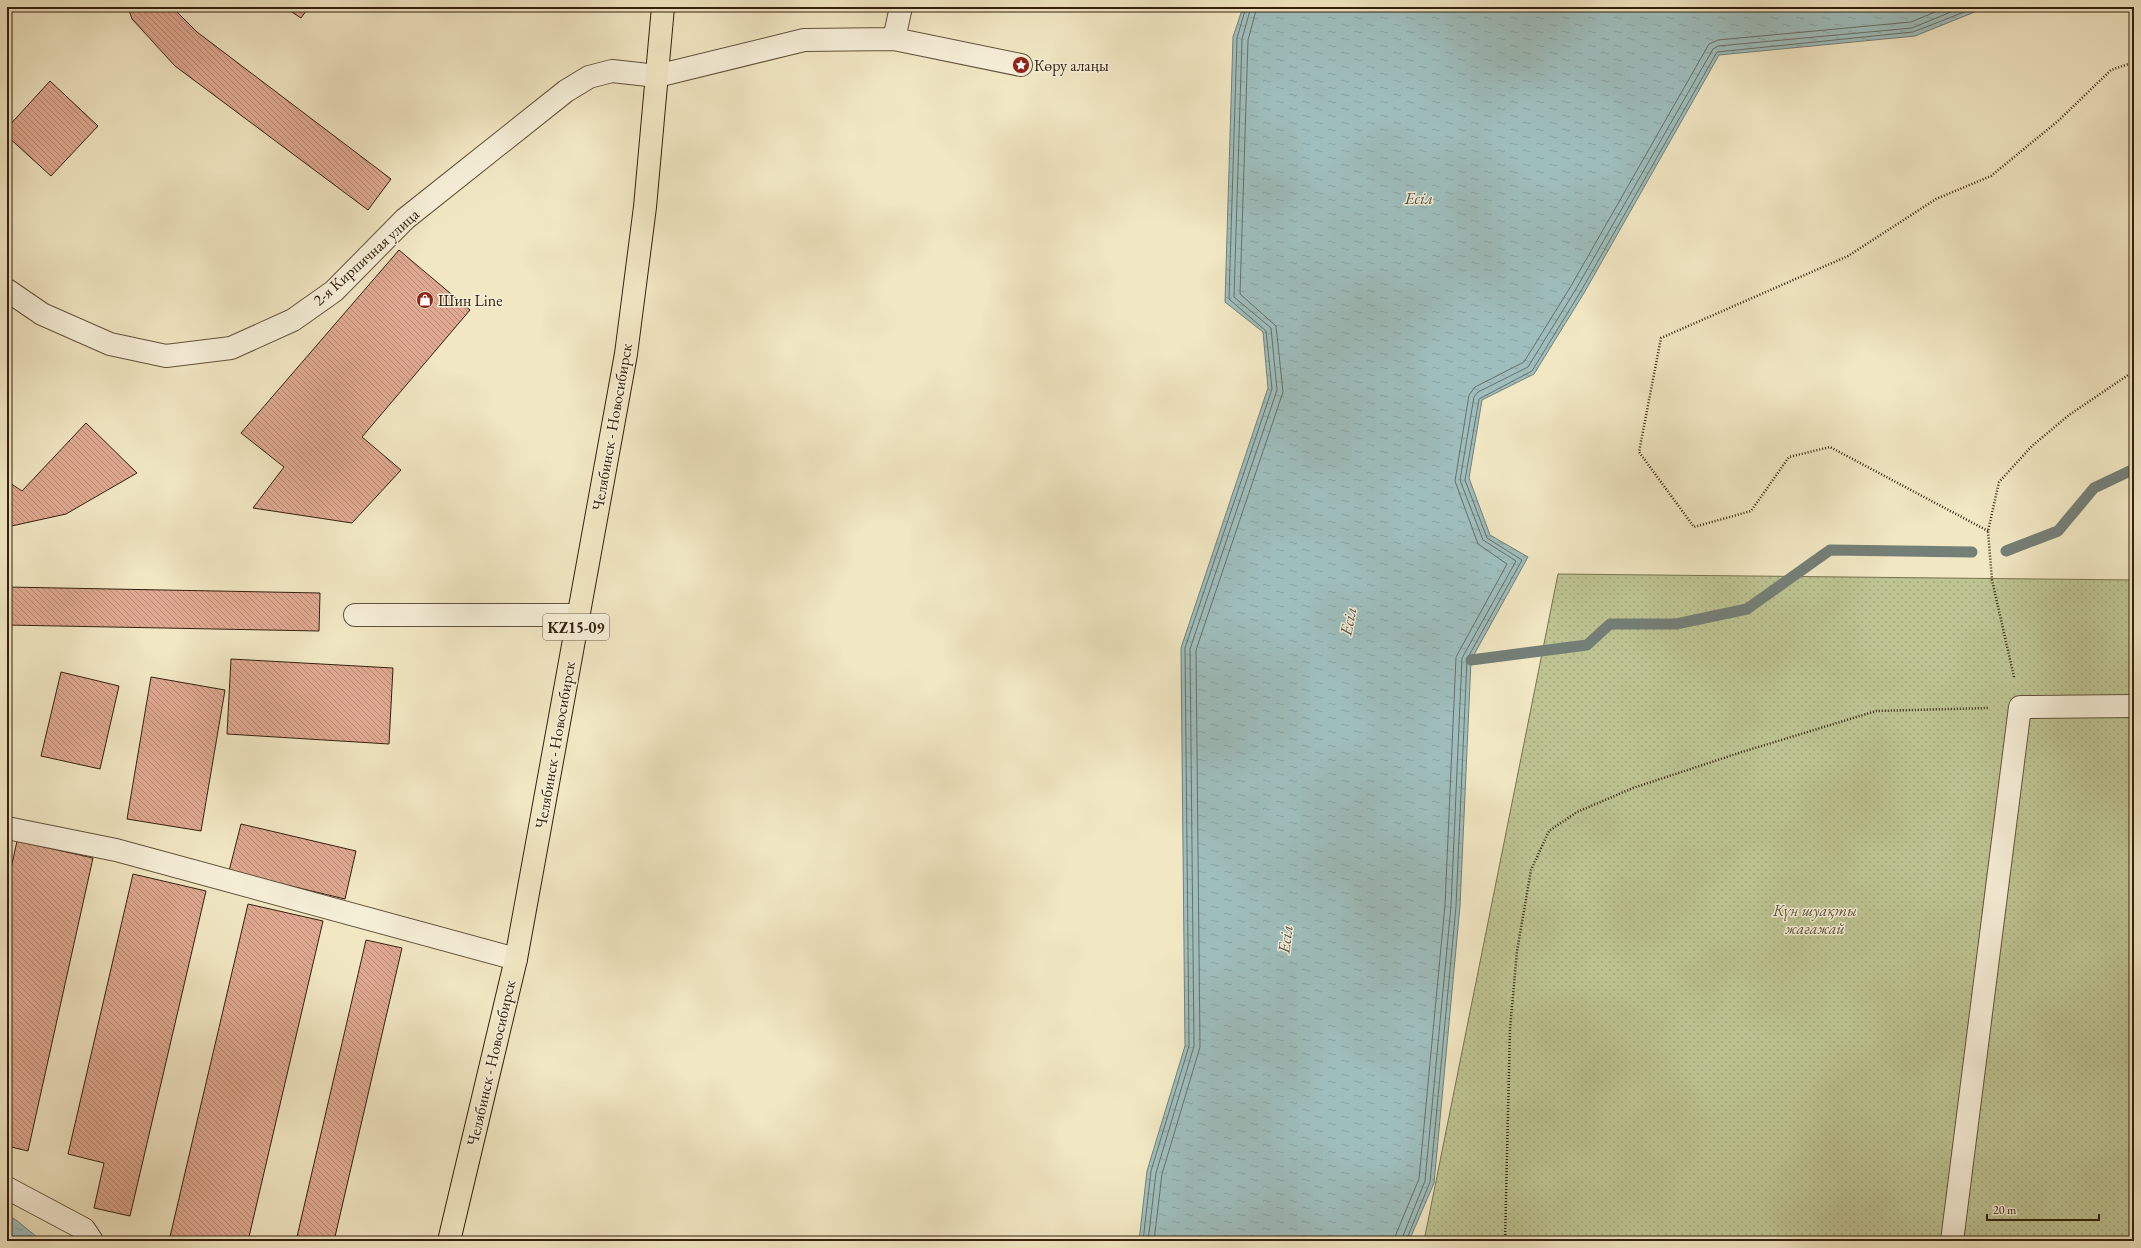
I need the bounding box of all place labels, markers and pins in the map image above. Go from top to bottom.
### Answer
place icon: Көру алаңы [1011,55,1031,75]
place label: Көру алаңы [1034,55,1109,76]
shop icon: Шин Line [415,290,435,310]
place label: Шин Line [438,290,502,311]

